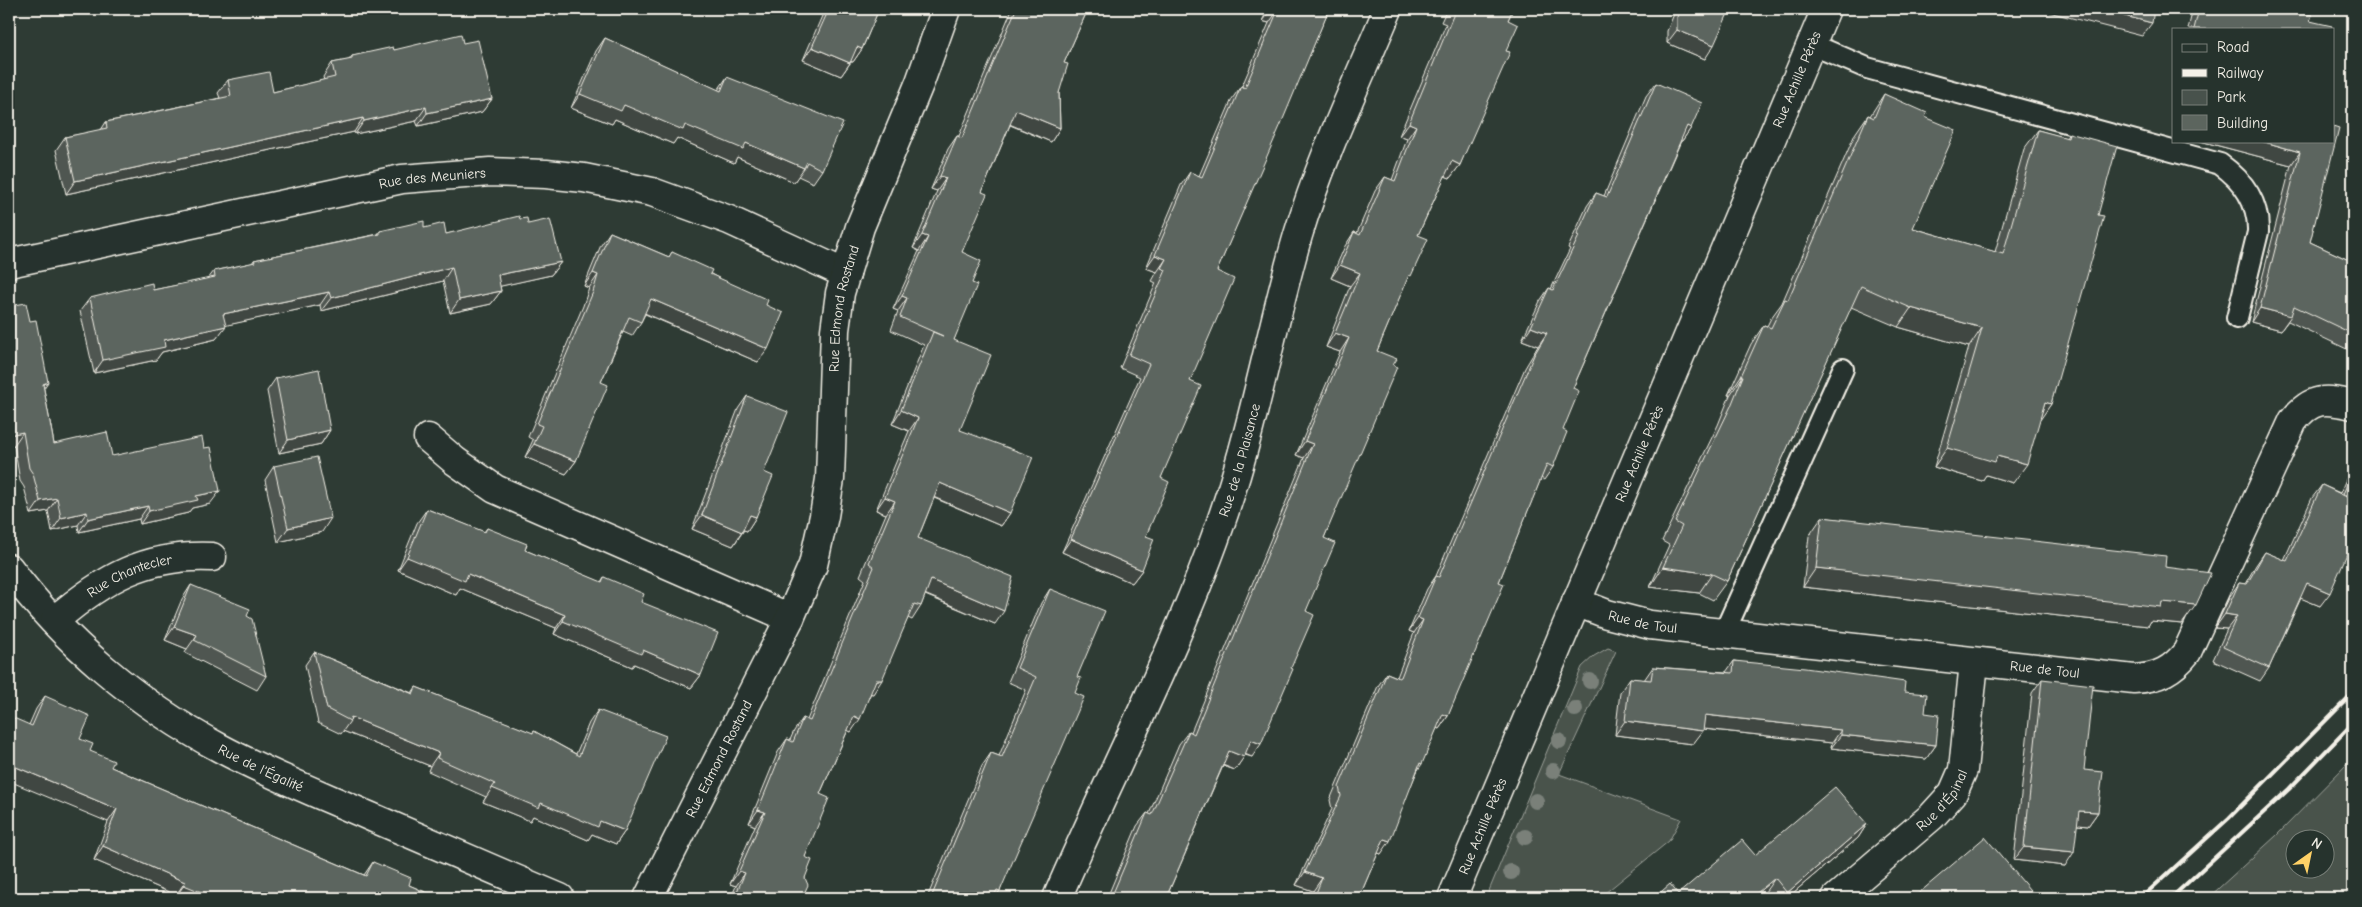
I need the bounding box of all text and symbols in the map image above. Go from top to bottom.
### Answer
legend [2172,28,2334,142]
street label: Rue Achille Pérès [1769,29,1825,130]
text: Road [2217,38,2249,56]
text: Railway [2217,64,2264,82]
text: Park [2217,88,2246,106]
text: Building [2217,114,2268,132]
street label: Rue des Meuniers [377,164,486,193]
street label: Rue Edmond Rostand [826,243,863,372]
street label: Rue de la Plaisance [1215,402,1264,519]
street label: Rue Achille Pérès [1612,403,1667,505]
street label: Rue Chantecler [84,551,174,601]
street label: Rue de Toul [1606,607,1678,637]
street label: Rue de Toul [2009,657,2081,682]
street label: Rue Edmond Rostand [682,698,756,821]
street label: Rue de l'Égalité [215,741,306,796]
street label: Rue d'Épinal [1913,767,1971,835]
street label: Rue Achille Pérès [1455,775,1511,877]
north arrow [2284,830,2334,880]
text: N [2308,834,2325,853]

